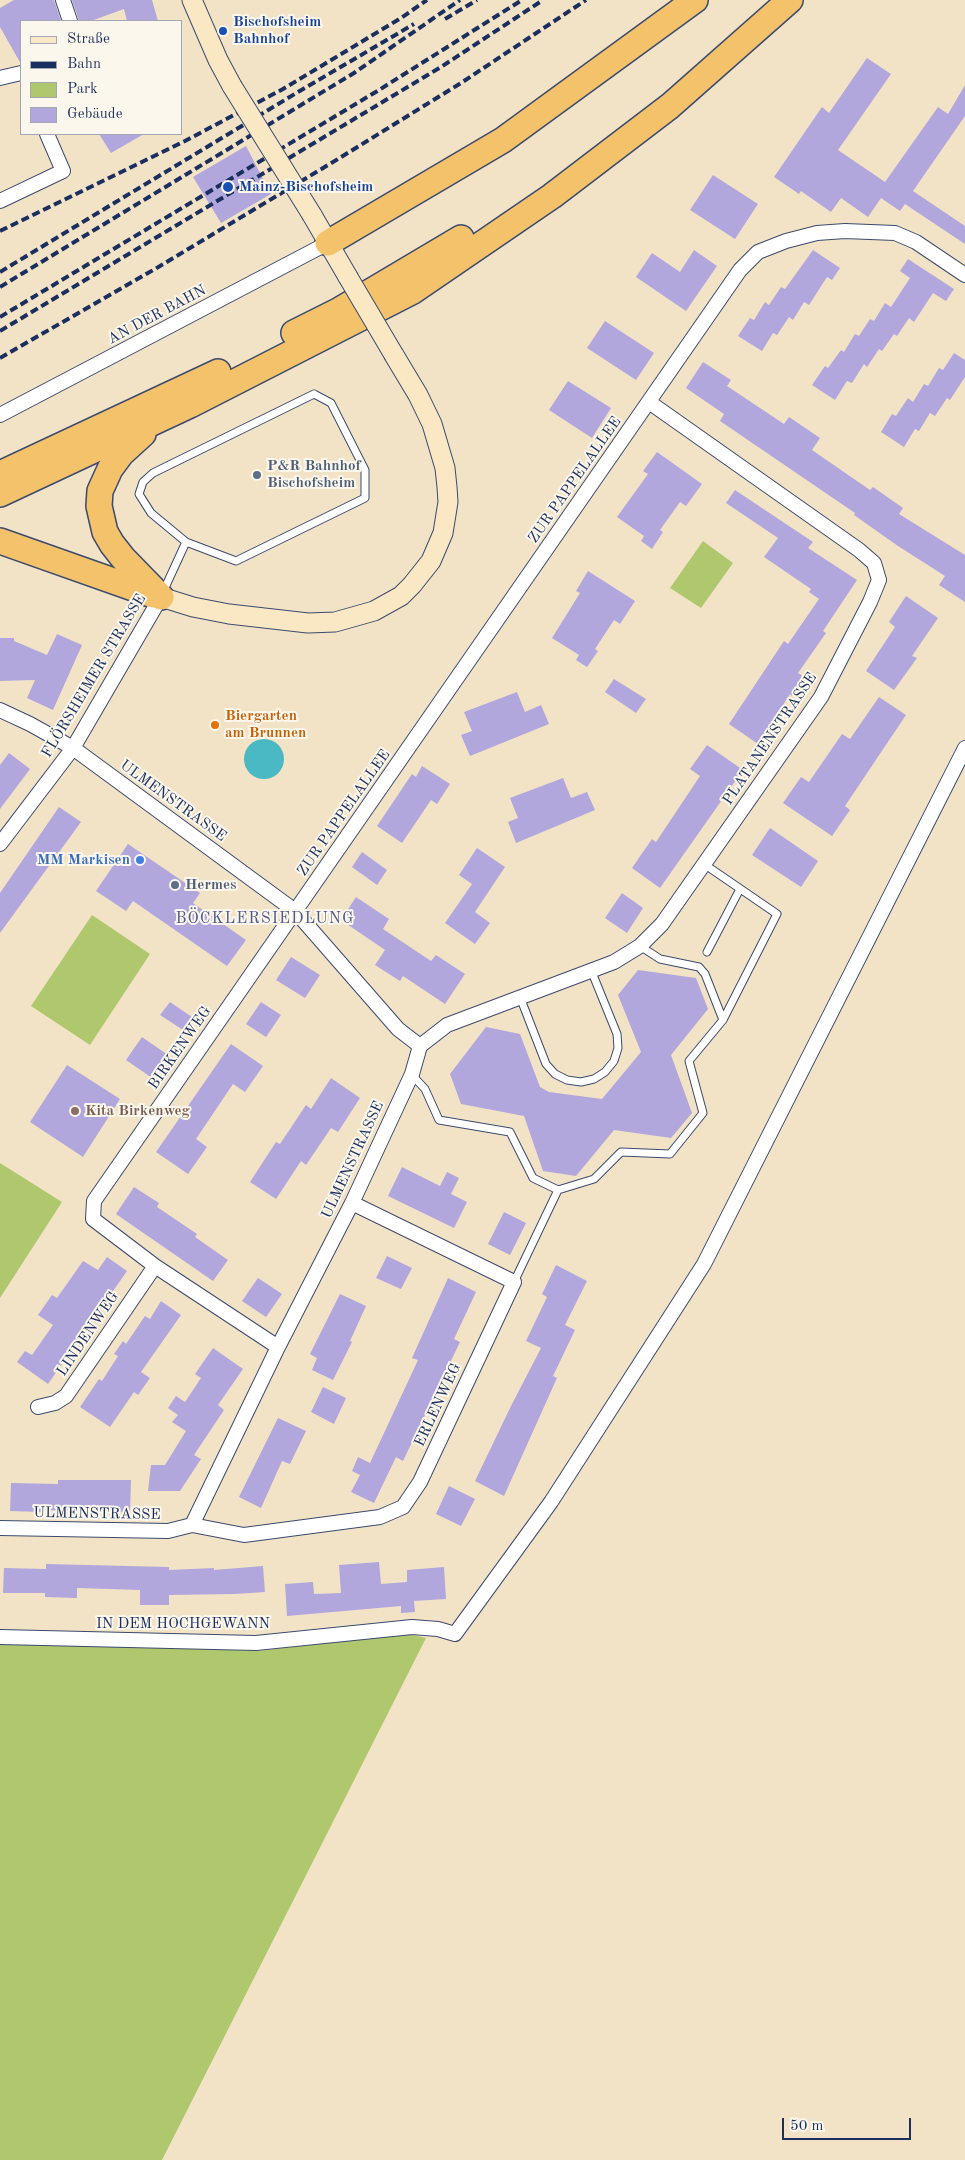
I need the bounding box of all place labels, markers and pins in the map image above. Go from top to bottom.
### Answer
place label: Bischofsheim Bahnhof [233,13,321,48]
marker: Bischofsheim Bahnhof [217,25,229,37]
place label: Mainz-Bischofsheim [239,178,373,196]
marker: Mainz-Bischofsheim [221,180,235,194]
place label: P&R Bahnhof Bischofsheim [267,457,361,492]
marker: P&R Bahnhof Bischofsheim [251,469,263,481]
place label: Biergarten am Brunnen [225,707,306,742]
marker: Biergarten am Brunnen [209,719,221,731]
place label: MM Markisen [37,851,130,869]
marker: MM Markisen [134,854,146,866]
place label: Hermes [185,876,236,894]
marker: Hermes [169,879,181,891]
place label: Kita Birkenweg [85,1102,190,1120]
marker: Kita Birkenweg [69,1105,81,1117]

